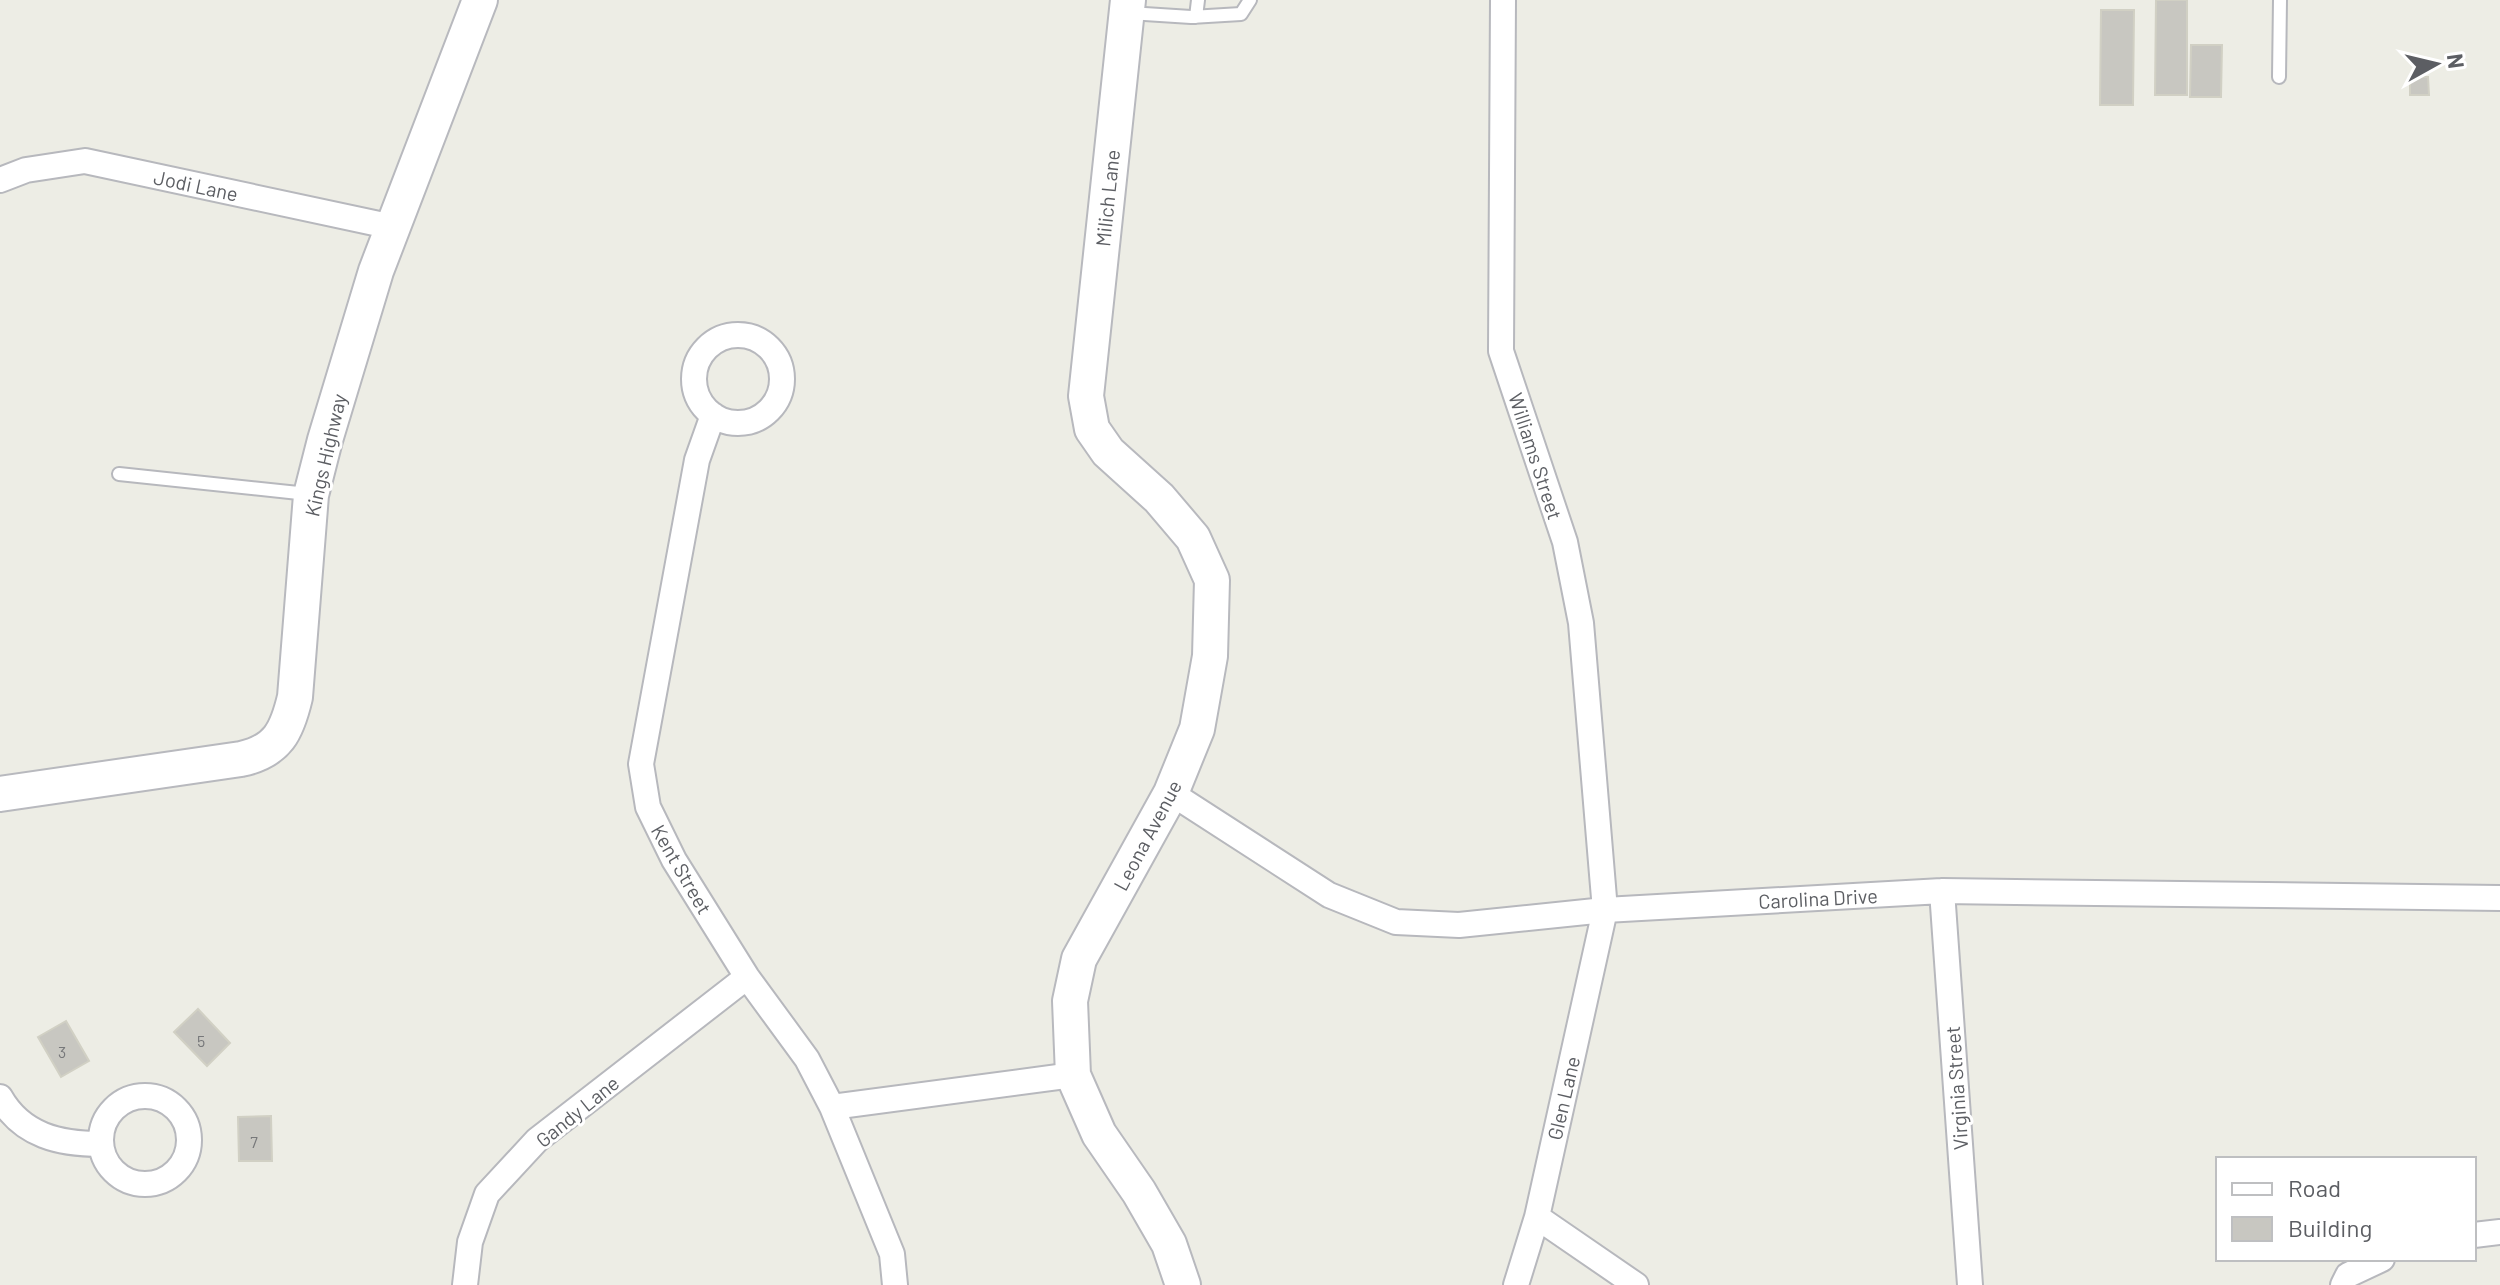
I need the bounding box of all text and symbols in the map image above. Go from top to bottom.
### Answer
north arrow [2396,24,2476,104]
text: N [2443,52,2471,70]
street label: Milich Lane [1090,148,1124,248]
street label: Jodi Lane [152,164,240,206]
street label: Williams Street [1504,390,1568,522]
street label: Kings Highway [299,391,351,519]
street label: Leona Avenue [1108,776,1186,894]
street label: Kent Street [647,820,717,918]
street label: Carolina Drive [1758,883,1878,913]
street label: Virginia Street [1940,1025,1972,1151]
house number: 5 [197,1031,205,1050]
house number: 3 [58,1042,66,1061]
street label: Glen Lane [1542,1054,1584,1142]
street label: Gandy Lane [531,1070,623,1152]
house number: 7 [250,1132,258,1151]
legend [2216,1157,2476,1261]
text: Road [2288,1173,2341,1202]
text: Building [2288,1213,2372,1242]

